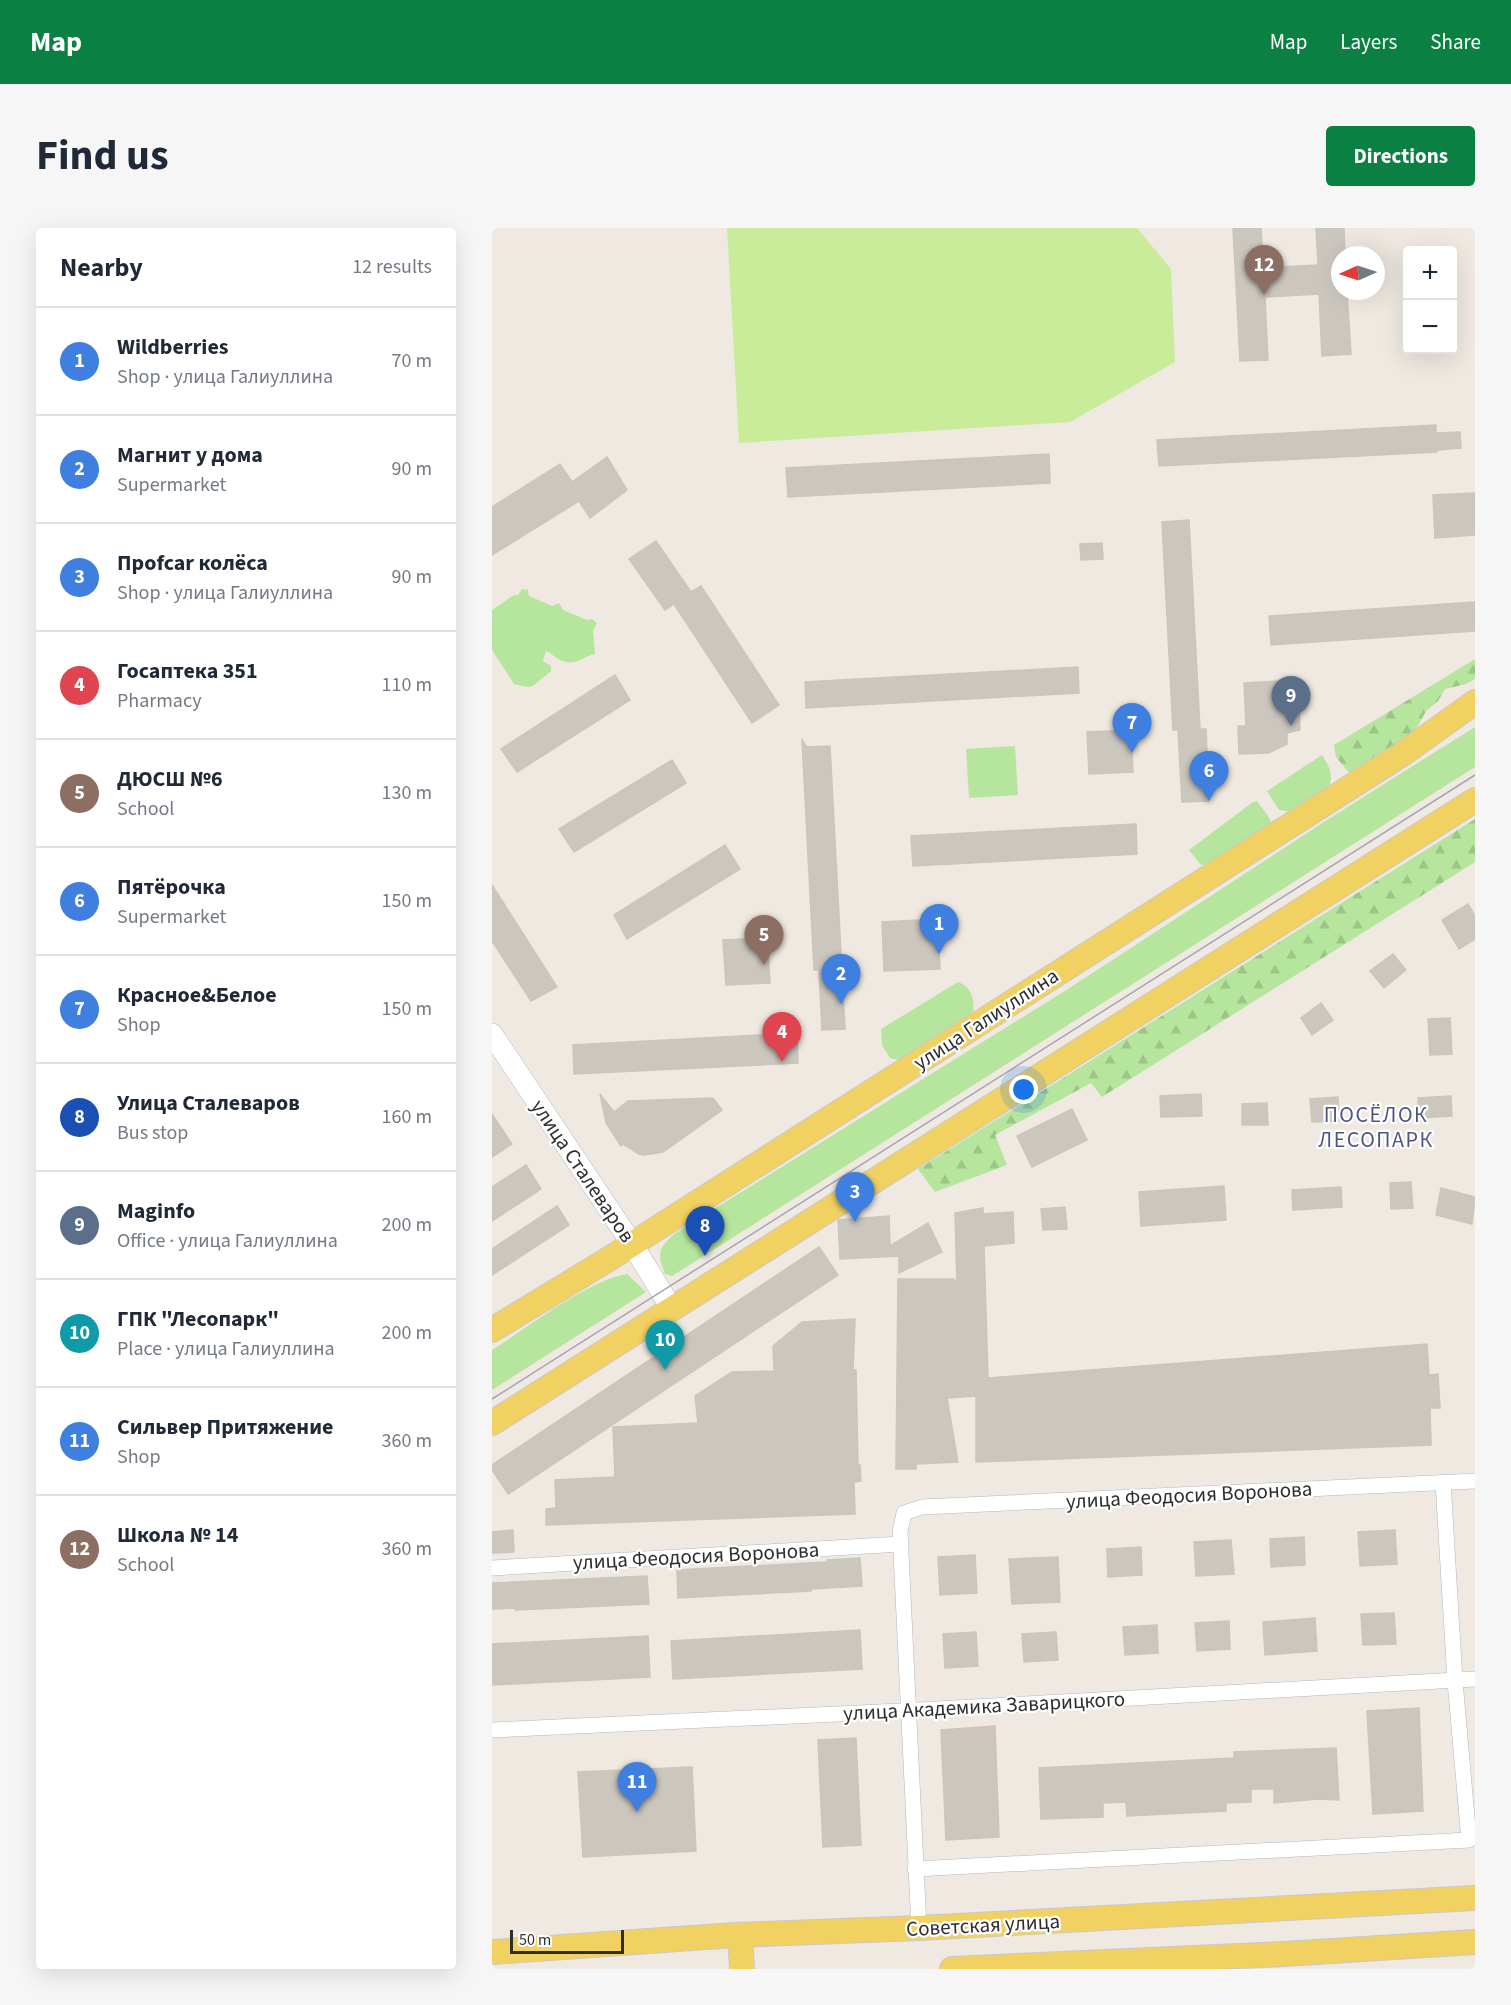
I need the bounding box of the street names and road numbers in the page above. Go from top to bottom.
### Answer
street label: улица Галиуллина [908,961,1064,1077]
street label: улица Сталеваров [524,1093,642,1249]
street label: улица Феодосия Воронова [1065,1474,1313,1516]
street label: улица Феодосия Воронова [572,1535,820,1577]
street label: улица Академика Заварицкого [842,1684,1126,1728]
street label: Советская улица [905,1906,1061,1944]

